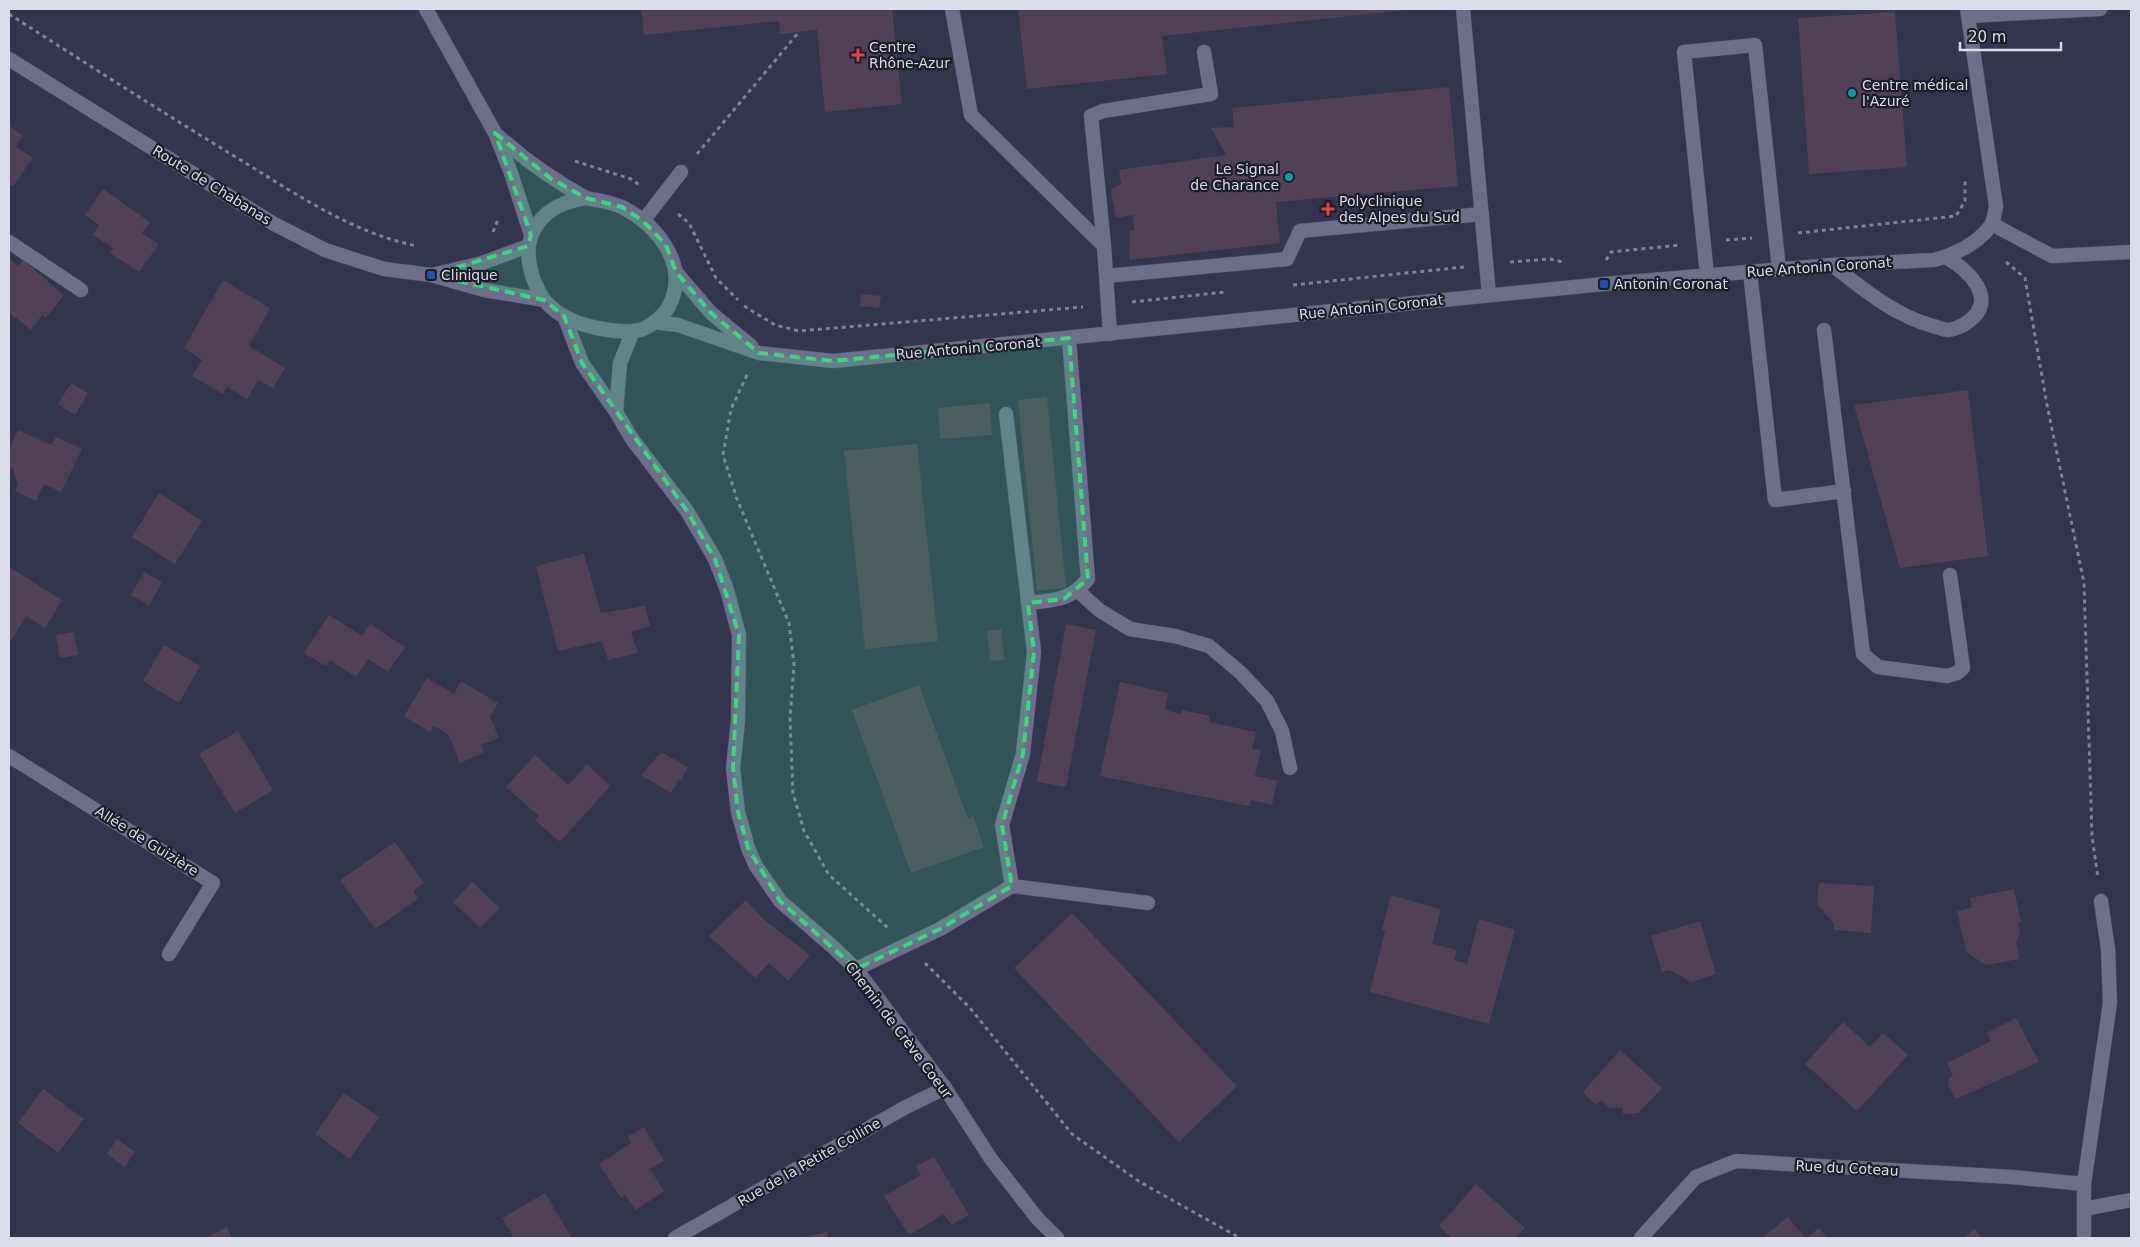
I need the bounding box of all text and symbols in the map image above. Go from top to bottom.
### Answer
scale bar [1960,20,2061,52]
text: 20 m [1968,28,2006,46]
place label: Centre Rhône-Azur [869,39,950,71]
marker: Centre Rhône-Azur [851,48,865,62]
place label: Centre médical l'Azuré [1862,77,1968,109]
marker: Centre médical l'Azuré [1846,87,1858,99]
street label: Route de Chabanas [150,142,274,228]
place label: Le Signal de Charance [1190,161,1279,193]
marker: Le Signal de Charance [1283,171,1295,183]
place label: Polyclinique des Alpes du Sud [1339,193,1460,225]
marker: Polyclinique des Alpes du Sud [1321,202,1335,216]
street label: Rue Antonin Coronat [1746,254,1892,280]
place label: Clinique [441,267,498,283]
marker: Clinique [425,269,437,281]
place label: Antonin Coronat [1614,276,1728,292]
marker: Antonin Coronat [1598,278,1610,290]
street label: Rue Antonin Coronat [1298,291,1444,323]
street label: Rue Antonin Coronat [895,334,1041,362]
street label: Allée de Guizière [93,803,201,879]
street label: Chemin de Crève Coeur [842,959,956,1102]
street label: Rue de la Petite Colline [735,1115,883,1209]
street label: Rue du Coteau [1795,1157,1899,1179]

